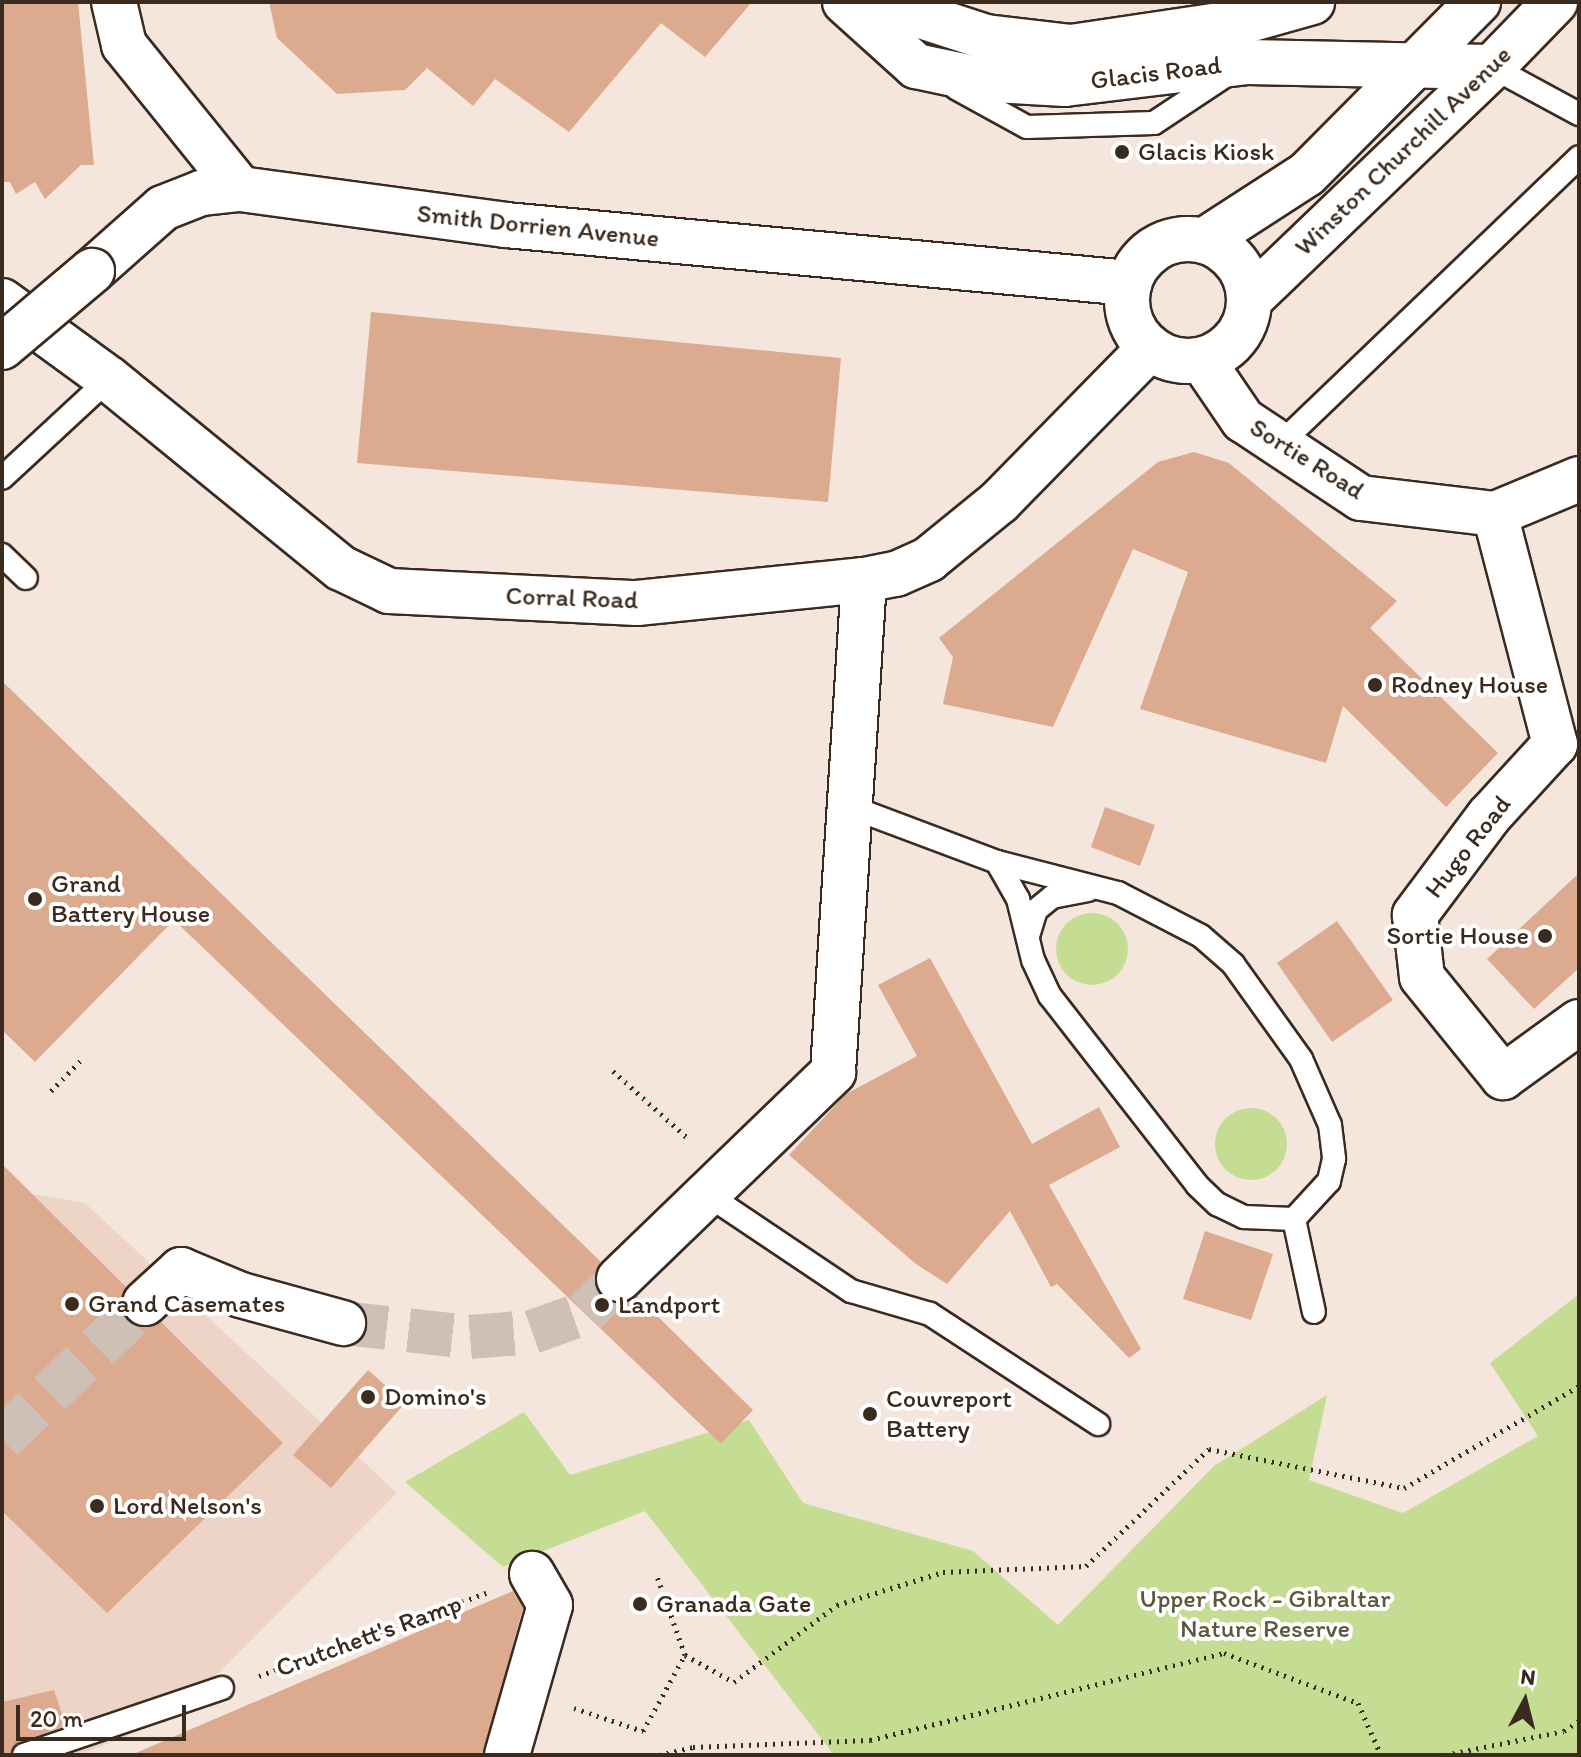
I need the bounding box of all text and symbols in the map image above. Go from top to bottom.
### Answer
street label: Winston Churchill Avenue [1288,40,1518,262]
street label: Glacis Road [1089,50,1223,96]
place label: Glacis Kiosk [1138,136,1274,168]
marker: Glacis Kiosk [1113,143,1131,161]
street label: Smith Dorrien Avenue [415,198,661,254]
street label: Sortie Road [1244,412,1370,506]
street label: Corral Road [505,580,639,616]
place label: Rodney House [1391,669,1548,701]
marker: Rodney House [1366,676,1384,694]
street label: Hugo Road [1419,790,1517,904]
place label: Grand Battery House [51,868,210,930]
marker: Grand Battery House [26,890,44,908]
place label: Sortie House [1386,920,1529,952]
marker: Sortie House [1536,927,1554,945]
place label: Grand Casemates [88,1288,286,1320]
place label: Landport [618,1289,720,1321]
marker: Grand Casemates [63,1295,81,1313]
marker: Landport [593,1296,611,1314]
place label: Domino's [384,1381,487,1413]
place label: Couvreport Battery [886,1383,1012,1444]
marker: Domino's [359,1388,377,1406]
marker: Couvreport Battery [861,1405,879,1423]
place label: Lord Nelson's [113,1490,263,1522]
marker: Lord Nelson's [88,1497,106,1515]
park label: Upper Rock - Gibraltar Nature Reserve [1140,1583,1390,1644]
street label: Crutchett's Ramp [272,1588,466,1684]
place label: Granada Gate [656,1588,811,1620]
marker: Granada Gate [631,1595,649,1613]
north arrow [1485,1661,1565,1741]
text: N [1519,1662,1537,1691]
scale bar [20,1689,190,1739]
text: 20 m [30,1704,83,1733]

